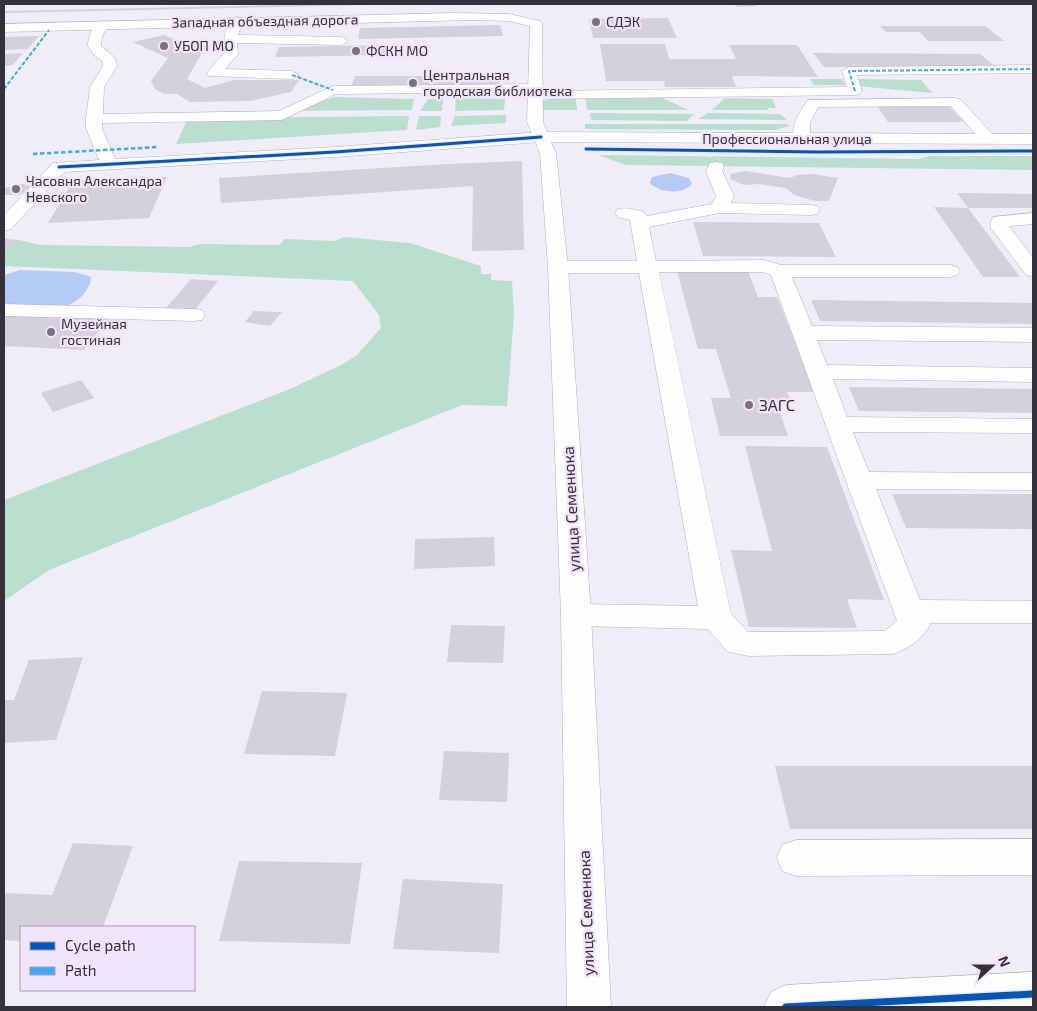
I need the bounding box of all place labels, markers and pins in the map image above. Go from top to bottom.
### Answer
place label: СДЭК [606,13,640,30]
marker: СДЭК [590,16,602,28]
place label: УБОП МО [174,37,234,54]
marker: УБОП МО [158,40,170,52]
place label: ФСКН МО [366,42,428,59]
marker: ФСКН МО [350,45,362,57]
place label: Центральная городская библиотека [423,66,572,99]
marker: Центральная городская библиотека [407,77,419,89]
place label: Часовня Александра Невского [26,172,162,205]
marker: Часовня Александра Невского [10,183,22,195]
place label: Музейная гостиная [61,315,127,348]
marker: Музейная гостиная [45,326,57,338]
place label: ЗАГС [759,395,795,414]
marker: ЗАГС [743,399,755,411]

